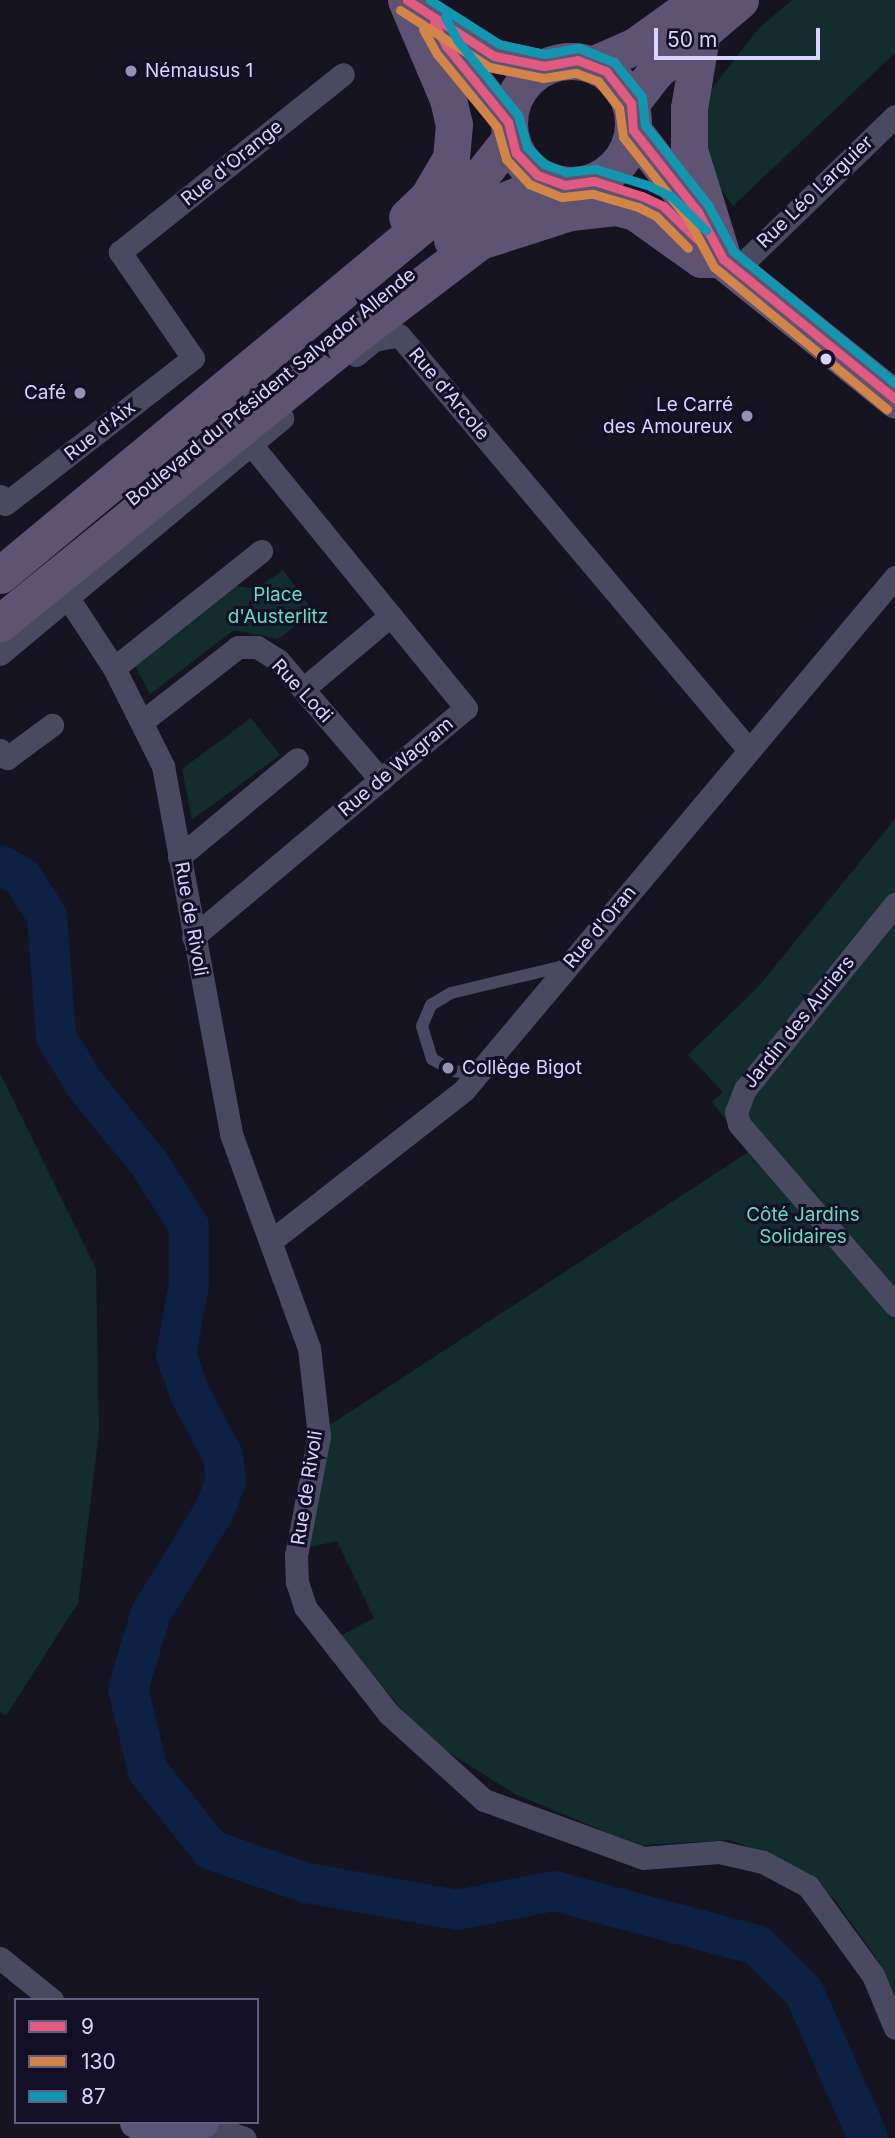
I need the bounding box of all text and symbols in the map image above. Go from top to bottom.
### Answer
scale bar [657,14,823,58]
text: 50 m [667,27,717,52]
place label: Némausus 1 [145,60,253,82]
marker: Némausus 1 [123,63,139,79]
street label: Rue d'Orange [177,115,287,211]
street label: Rue Léo Larguier [752,131,878,253]
street label: Boulevard du Président Salvador Allende [122,263,420,511]
street label: Rue d'Arcole [404,343,494,445]
unlabelled marker [819,352,833,366]
place label: Café [24,382,66,404]
marker: Café [72,385,88,401]
place label: Le Carré des Amoureux [603,394,733,438]
street label: Rue d'Aix [60,396,140,466]
marker: Le Carré des Amoureux [739,408,755,424]
park label: Place d'Austerlitz [228,584,328,628]
street label: Rue Lodi [267,655,337,727]
street label: Rue de Wagram [334,712,458,822]
street label: Rue de Rivoli [170,860,212,978]
street label: Rue d'Oran [559,881,641,973]
street label: Jardin des Auriers [739,951,859,1093]
place label: Collège Bigot [462,1057,582,1079]
marker: Collège Bigot [440,1060,456,1076]
park label: Côté Jardins Solidaires [746,1204,860,1248]
street label: Rue de Rivoli [287,1429,327,1547]
legend [14,1998,259,2124]
text: 9 [81,2014,94,2039]
text: 130 [81,2049,116,2074]
text: 87 [81,2084,106,2109]

